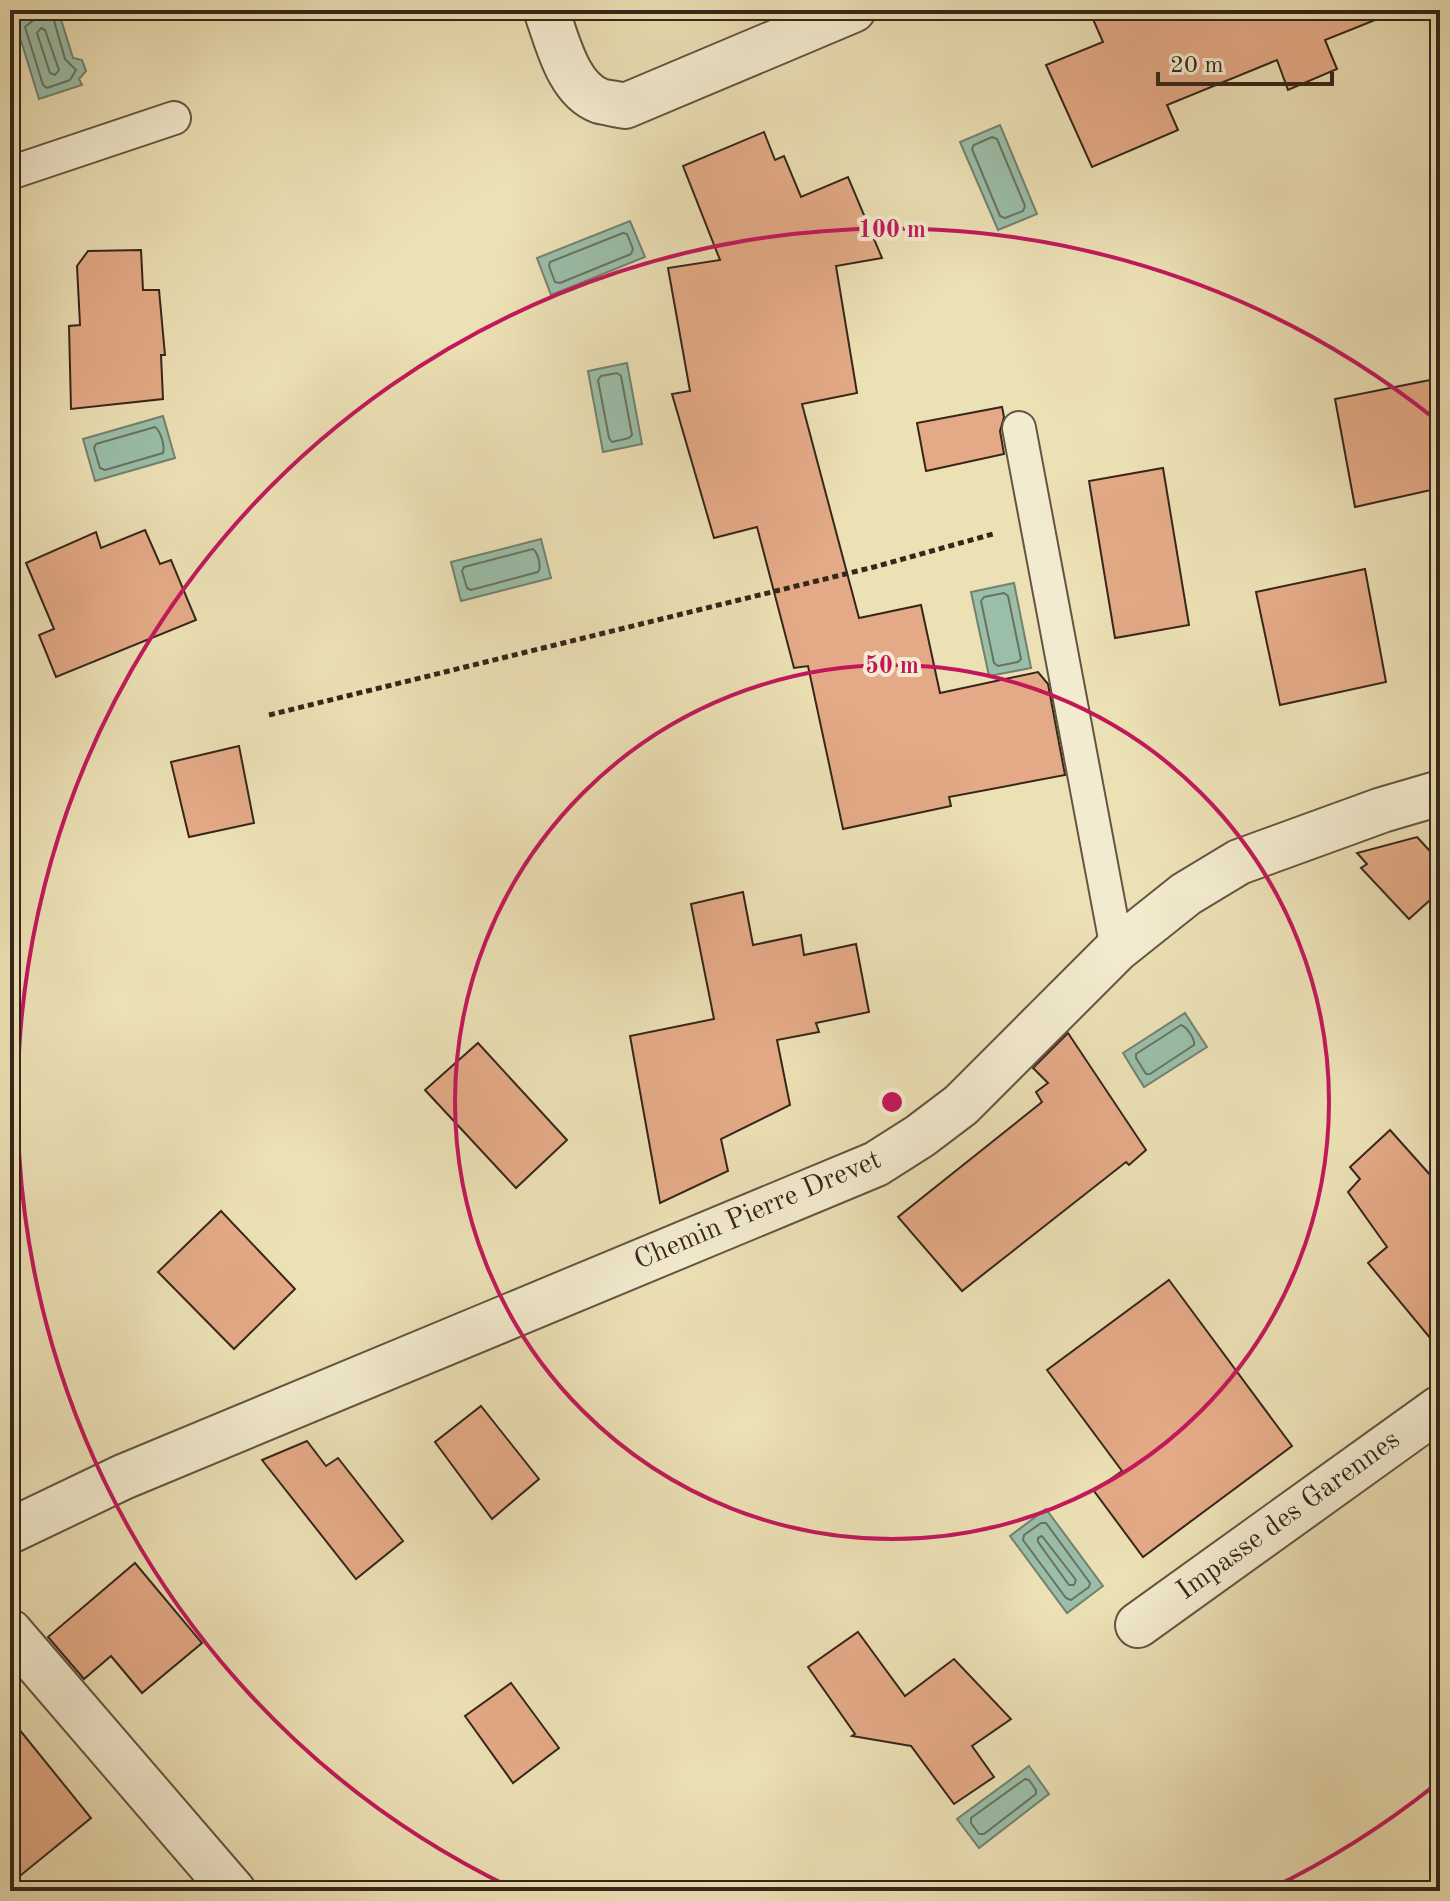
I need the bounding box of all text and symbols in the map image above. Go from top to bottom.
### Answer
scale bar [1158,36,1332,86]
text: 20 m [1170,54,1224,78]
text: 100 m [858,219,926,243]
text: 50 m [865,654,919,679]
centre of rings [878,1088,906,1116]
street label: Chemin Pierre Drevet [630,1146,886,1276]
street label: Impasse des Garennes [1172,1426,1406,1606]

